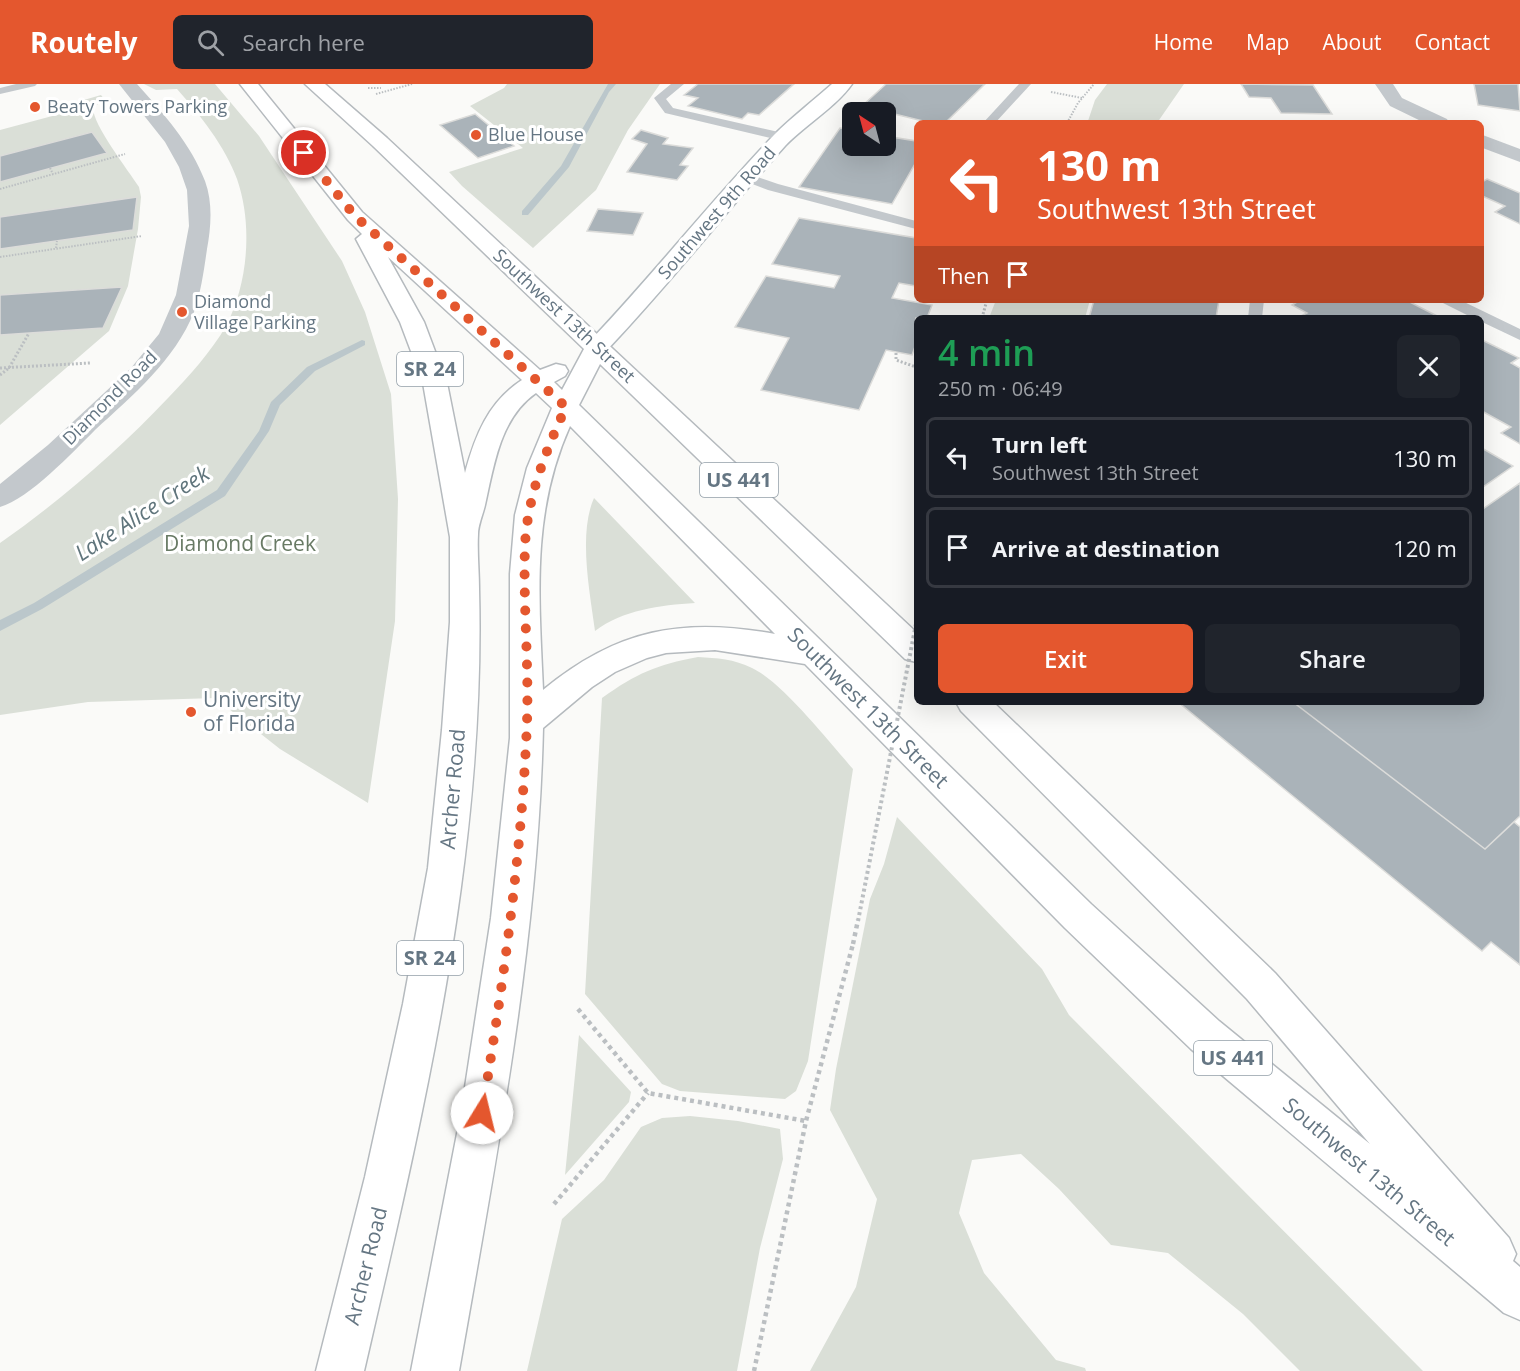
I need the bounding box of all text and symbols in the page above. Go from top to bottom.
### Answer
search box [173,15,593,69]
text: Routely [30,23,137,61]
icon: search [194,26,227,59]
text: Search here [242,27,365,57]
text: Home [1154,28,1213,56]
text: Map [1246,28,1289,56]
text: About [1322,28,1382,56]
text: Contact [1415,28,1490,56]
place label: Beaty Towers Parking [47,94,227,118]
marker: Beaty Towers Parking [28,100,42,114]
north arrow [842,102,896,156]
map controls [842,102,896,156]
place label: Blue House [488,122,584,146]
pin [278,127,329,178]
marker: Blue House [469,128,483,142]
icon: arrive [287,136,320,169]
text: 130 m [1037,136,1161,193]
street label: Southwest 9th Road [652,141,781,284]
icon: left [938,144,1016,222]
text: Southwest 13th Street [1037,190,1316,227]
street label: Southwest 13th Street [489,243,641,387]
icon: arrive [1001,258,1034,291]
text: Then [938,260,989,290]
place label: Diamond Village Parking [194,289,316,334]
marker: Diamond Village Parking [175,305,189,319]
text: 4 min [938,328,1035,377]
button: close [1397,335,1460,398]
street label: Diamond Road [57,345,162,450]
road number: SR 24 [397,352,463,386]
text: 250 m · 06:49 [938,375,1063,402]
text: Turn left [992,429,1087,459]
icon: left [941,441,974,474]
text: 130 m [1393,443,1457,473]
water label: Lake Alice Creek [68,457,216,567]
text: Southwest 13th Street [992,459,1199,486]
road number: US 441 [700,463,778,497]
park label: Diamond Creek [164,529,316,557]
icon: arrive [941,531,974,564]
text: Arrive at destination [992,533,1220,563]
text: 120 m [1393,533,1457,563]
street label: Southwest 13th Street [782,621,955,794]
button: Exit [938,624,1193,693]
button: Share [1205,624,1460,693]
place label: University of Florida [203,685,301,737]
marker: University of Florida [184,705,198,719]
street label: Archer Road [433,728,471,850]
road number: SR 24 [397,941,463,975]
road number: US 441 [1194,1041,1272,1075]
position arrow [450,1081,514,1145]
street label: Southwest 13th Street [1278,1091,1462,1252]
street label: Archer Road [337,1204,393,1328]

